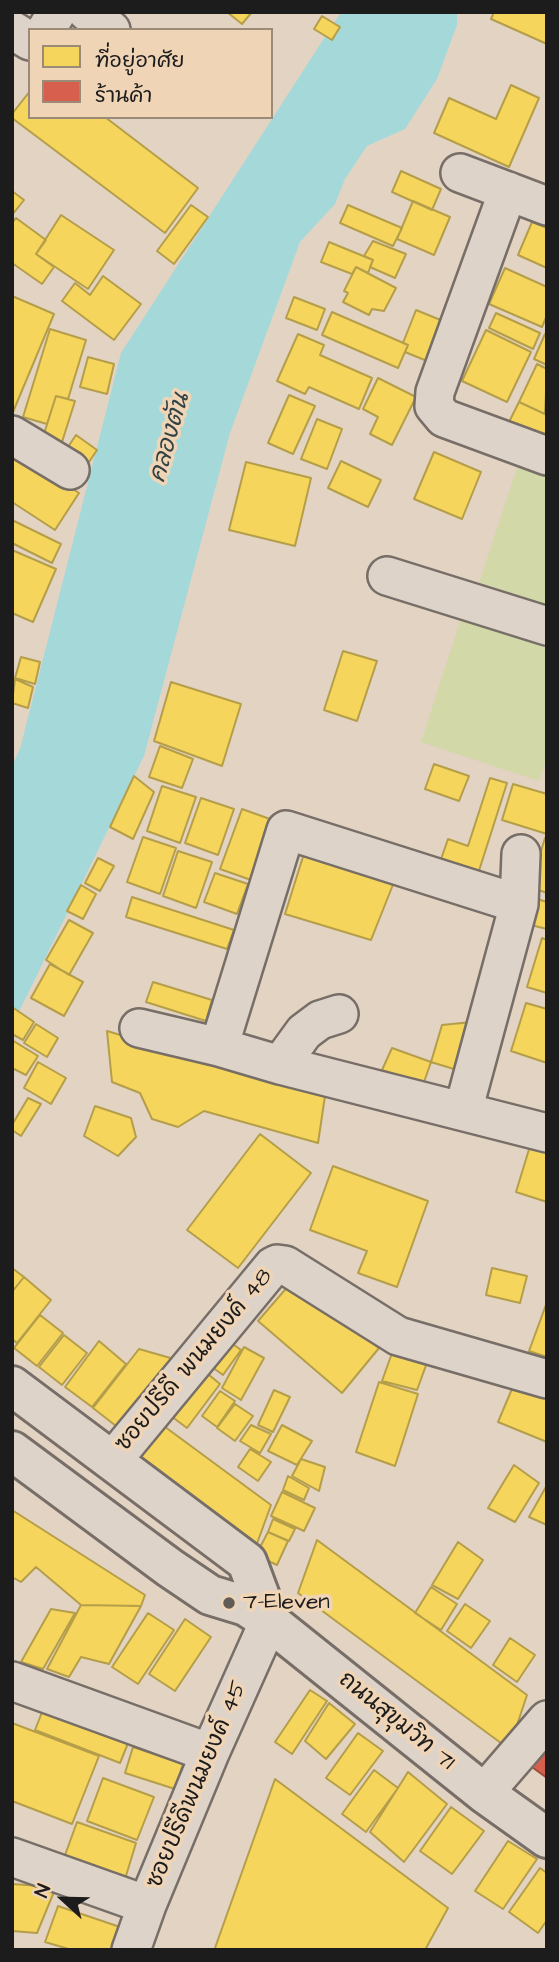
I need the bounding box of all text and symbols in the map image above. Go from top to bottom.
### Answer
legend [28,28,273,119]
text: ที่อยู่อาศัย [95,46,185,75]
text: ร้านค้า [95,81,152,110]
water label: คลองตัน [144,390,198,486]
street label: ซอยปรีดี พนมยงค์ 48 [110,1264,280,1458]
place label: 7-Eleven [243,1589,330,1617]
marker: 7-Eleven [221,1595,237,1611]
street label: ถนนสุขุมวิท 71 [332,1667,460,1777]
street label: ซอยปรีดีพนมยงค์ 45 [142,1677,254,1893]
north arrow [28,1864,98,1934]
text: N [28,1880,58,1902]

